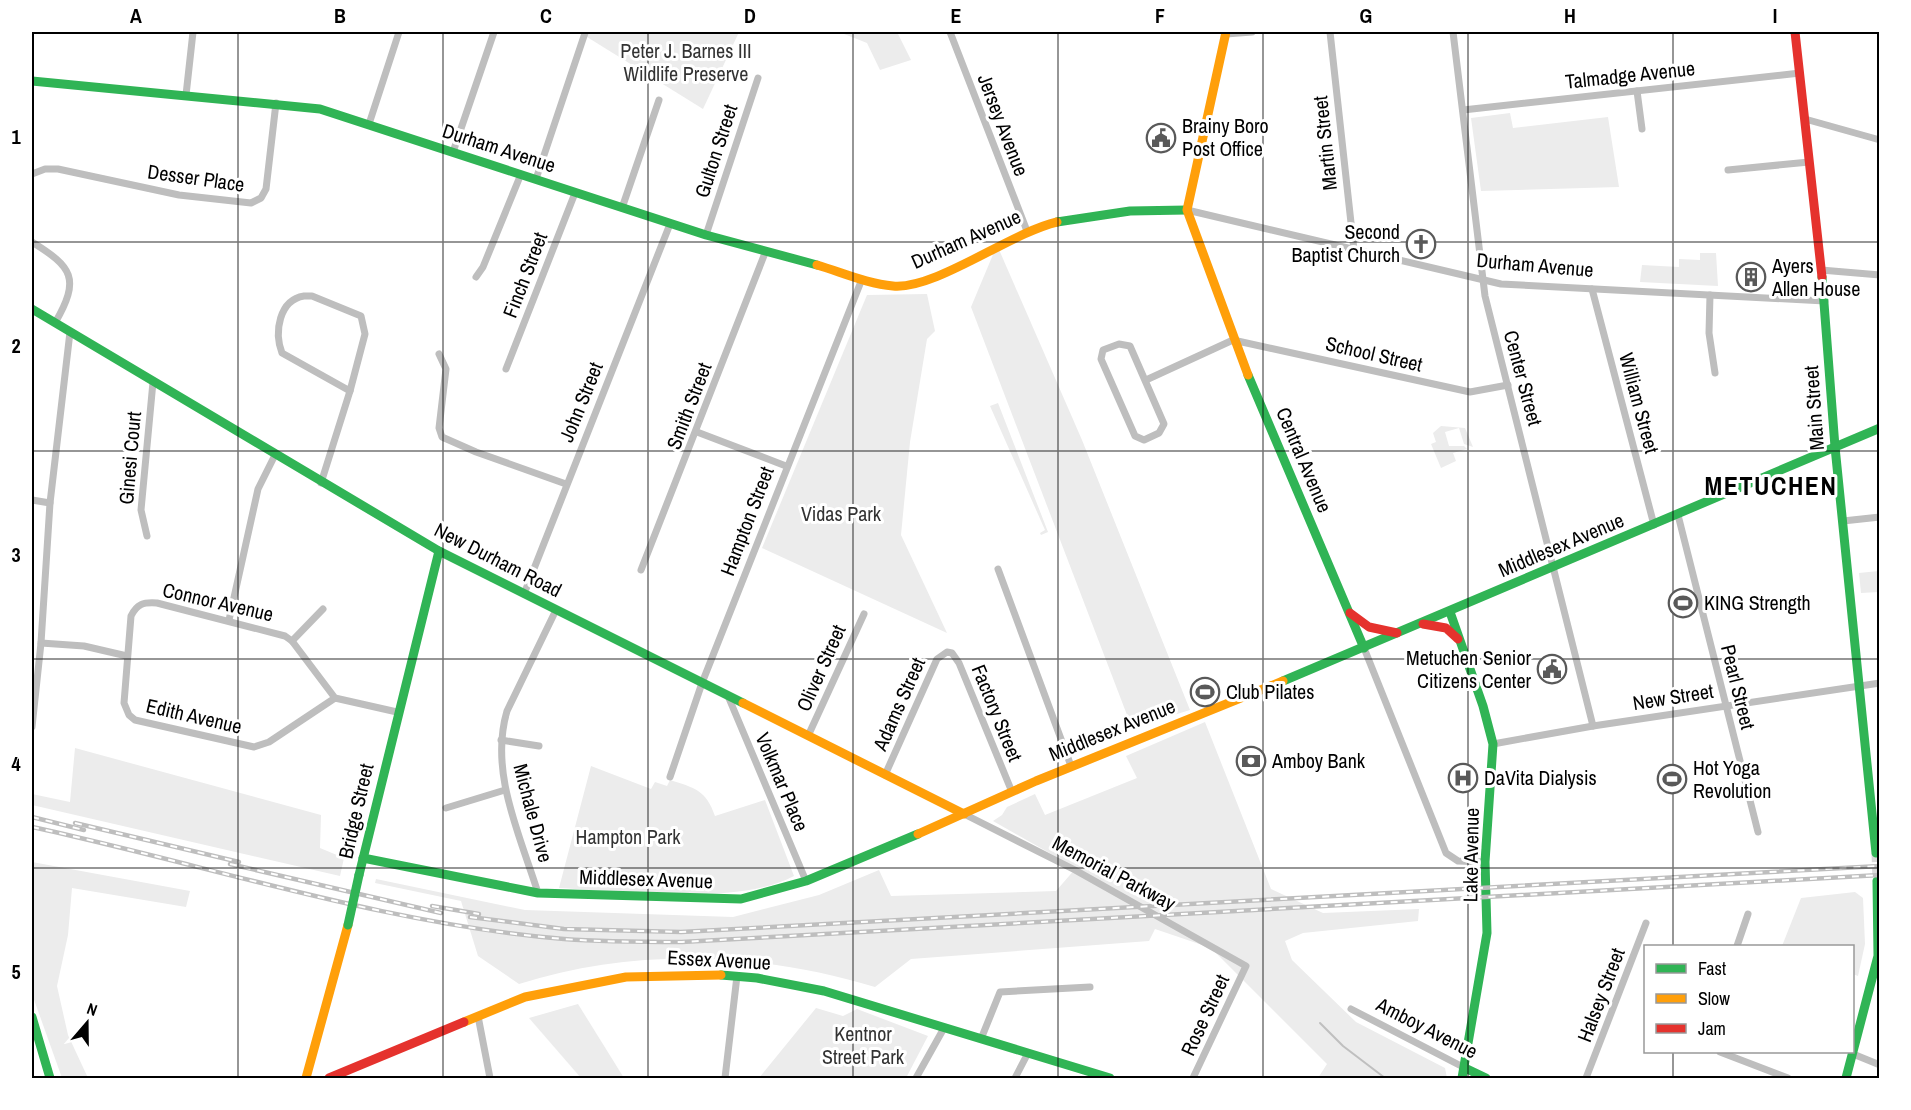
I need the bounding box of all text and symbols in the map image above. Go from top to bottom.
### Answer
text: A [130,2,142,29]
text: B [334,2,346,29]
text: C [540,2,552,29]
text: D [744,2,756,29]
text: E [951,2,962,29]
text: F [1155,2,1165,29]
text: G [1360,2,1372,29]
text: H [1564,2,1576,29]
text: I [1773,2,1777,29]
park label: Peter J. Barnes III Wildlife Preserve [620,37,752,87]
street label: Talmadge Avenue [1564,54,1696,95]
street label: Jersey Avenue [972,70,1035,180]
street label: Martin Street [1306,94,1343,192]
street label: Gulton Street [688,100,743,201]
place label: Brainy Boro Post Office [1182,112,1269,162]
street label: Durham Avenue [439,117,559,178]
public building icon: Brainy Boro Post Office [1145,122,1177,154]
text: 1 [11,123,21,150]
street label: Desser Place [146,157,246,198]
street label: Durham Avenue [907,202,1025,275]
place label: Second Baptist Church [1292,218,1400,268]
street label: Finch Street [496,228,553,321]
church icon: Second Baptist Church [1405,228,1437,260]
street label: Durham Avenue [1475,246,1595,283]
place label: Ayers Allen House [1771,252,1860,302]
building icon: Ayers Allen House [1735,261,1767,293]
street label: Center Street [1498,327,1549,429]
street label: School Street [1323,329,1426,378]
text: 2 [11,332,21,359]
street label: William Street [1613,350,1666,457]
street label: John Street [552,357,609,446]
street label: Smith Street [660,358,718,453]
street label: Main Street [1797,364,1830,451]
street label: Central Avenue [1270,403,1339,517]
street label: Ginesi Court [112,410,147,505]
street label: Hampton Street [713,462,780,579]
district label: METUCHEN [1705,468,1837,503]
park label: Vidas Park [801,500,882,527]
street label: Middlesex Avenue [1494,506,1628,583]
street label: New Durham Road [430,516,566,603]
text: 3 [11,541,21,568]
street label: Connor Avenue [160,576,276,627]
sports icon: KING Strength [1667,587,1699,619]
place label: KING Strength [1704,589,1811,616]
street label: Oliver Street [789,620,852,715]
street label: Pearl Street [1715,642,1762,733]
place label: Metuchen Senior Citizens Center [1406,644,1532,694]
street label: Adams Street [866,653,931,756]
public building icon: Metuchen Senior Citizens Center [1536,653,1568,685]
street label: Factory Street [966,660,1029,766]
sports icon: Club Pilates [1189,676,1221,708]
street label: New Street [1631,677,1716,716]
place label: Club Pilates [1226,678,1314,705]
street label: Edith Avenue [144,691,245,740]
street label: Middlesex Avenue [1045,692,1179,767]
street label: Volkmar Place [750,728,815,835]
bank icon: Amboy Bank [1235,745,1267,777]
place label: Amboy Bank [1271,747,1366,774]
text: 4 [11,750,21,777]
place label: Hot Yoga Revolution [1693,754,1771,804]
street label: Bridge Street [331,760,380,861]
street label: Michale Drive [507,761,560,865]
hospital icon: DaVita Dialysis [1447,762,1479,794]
sports icon: Hot Yoga Revolution [1656,763,1688,795]
place label: DaVita Dialysis [1484,764,1597,791]
street label: Lake Avenue [1456,807,1485,903]
park label: Hampton Park [576,823,681,850]
street label: Memorial Parkway [1048,829,1181,917]
street label: Middlesex Avenue [579,863,713,894]
street label: Essex Avenue [667,943,771,976]
street label: Halsey Street [1570,944,1631,1046]
legend [1644,945,1854,1053]
text: Fast [1698,956,1726,981]
text: 5 [11,958,21,985]
street label: Rose Street [1174,969,1235,1060]
text: Slow [1698,986,1730,1011]
street label: Amboy Avenue [1371,990,1482,1065]
north arrow [57,993,117,1053]
text: N [84,997,100,1021]
text: Jam [1698,1016,1726,1041]
park label: Kentnor Street Park [822,1020,905,1070]

